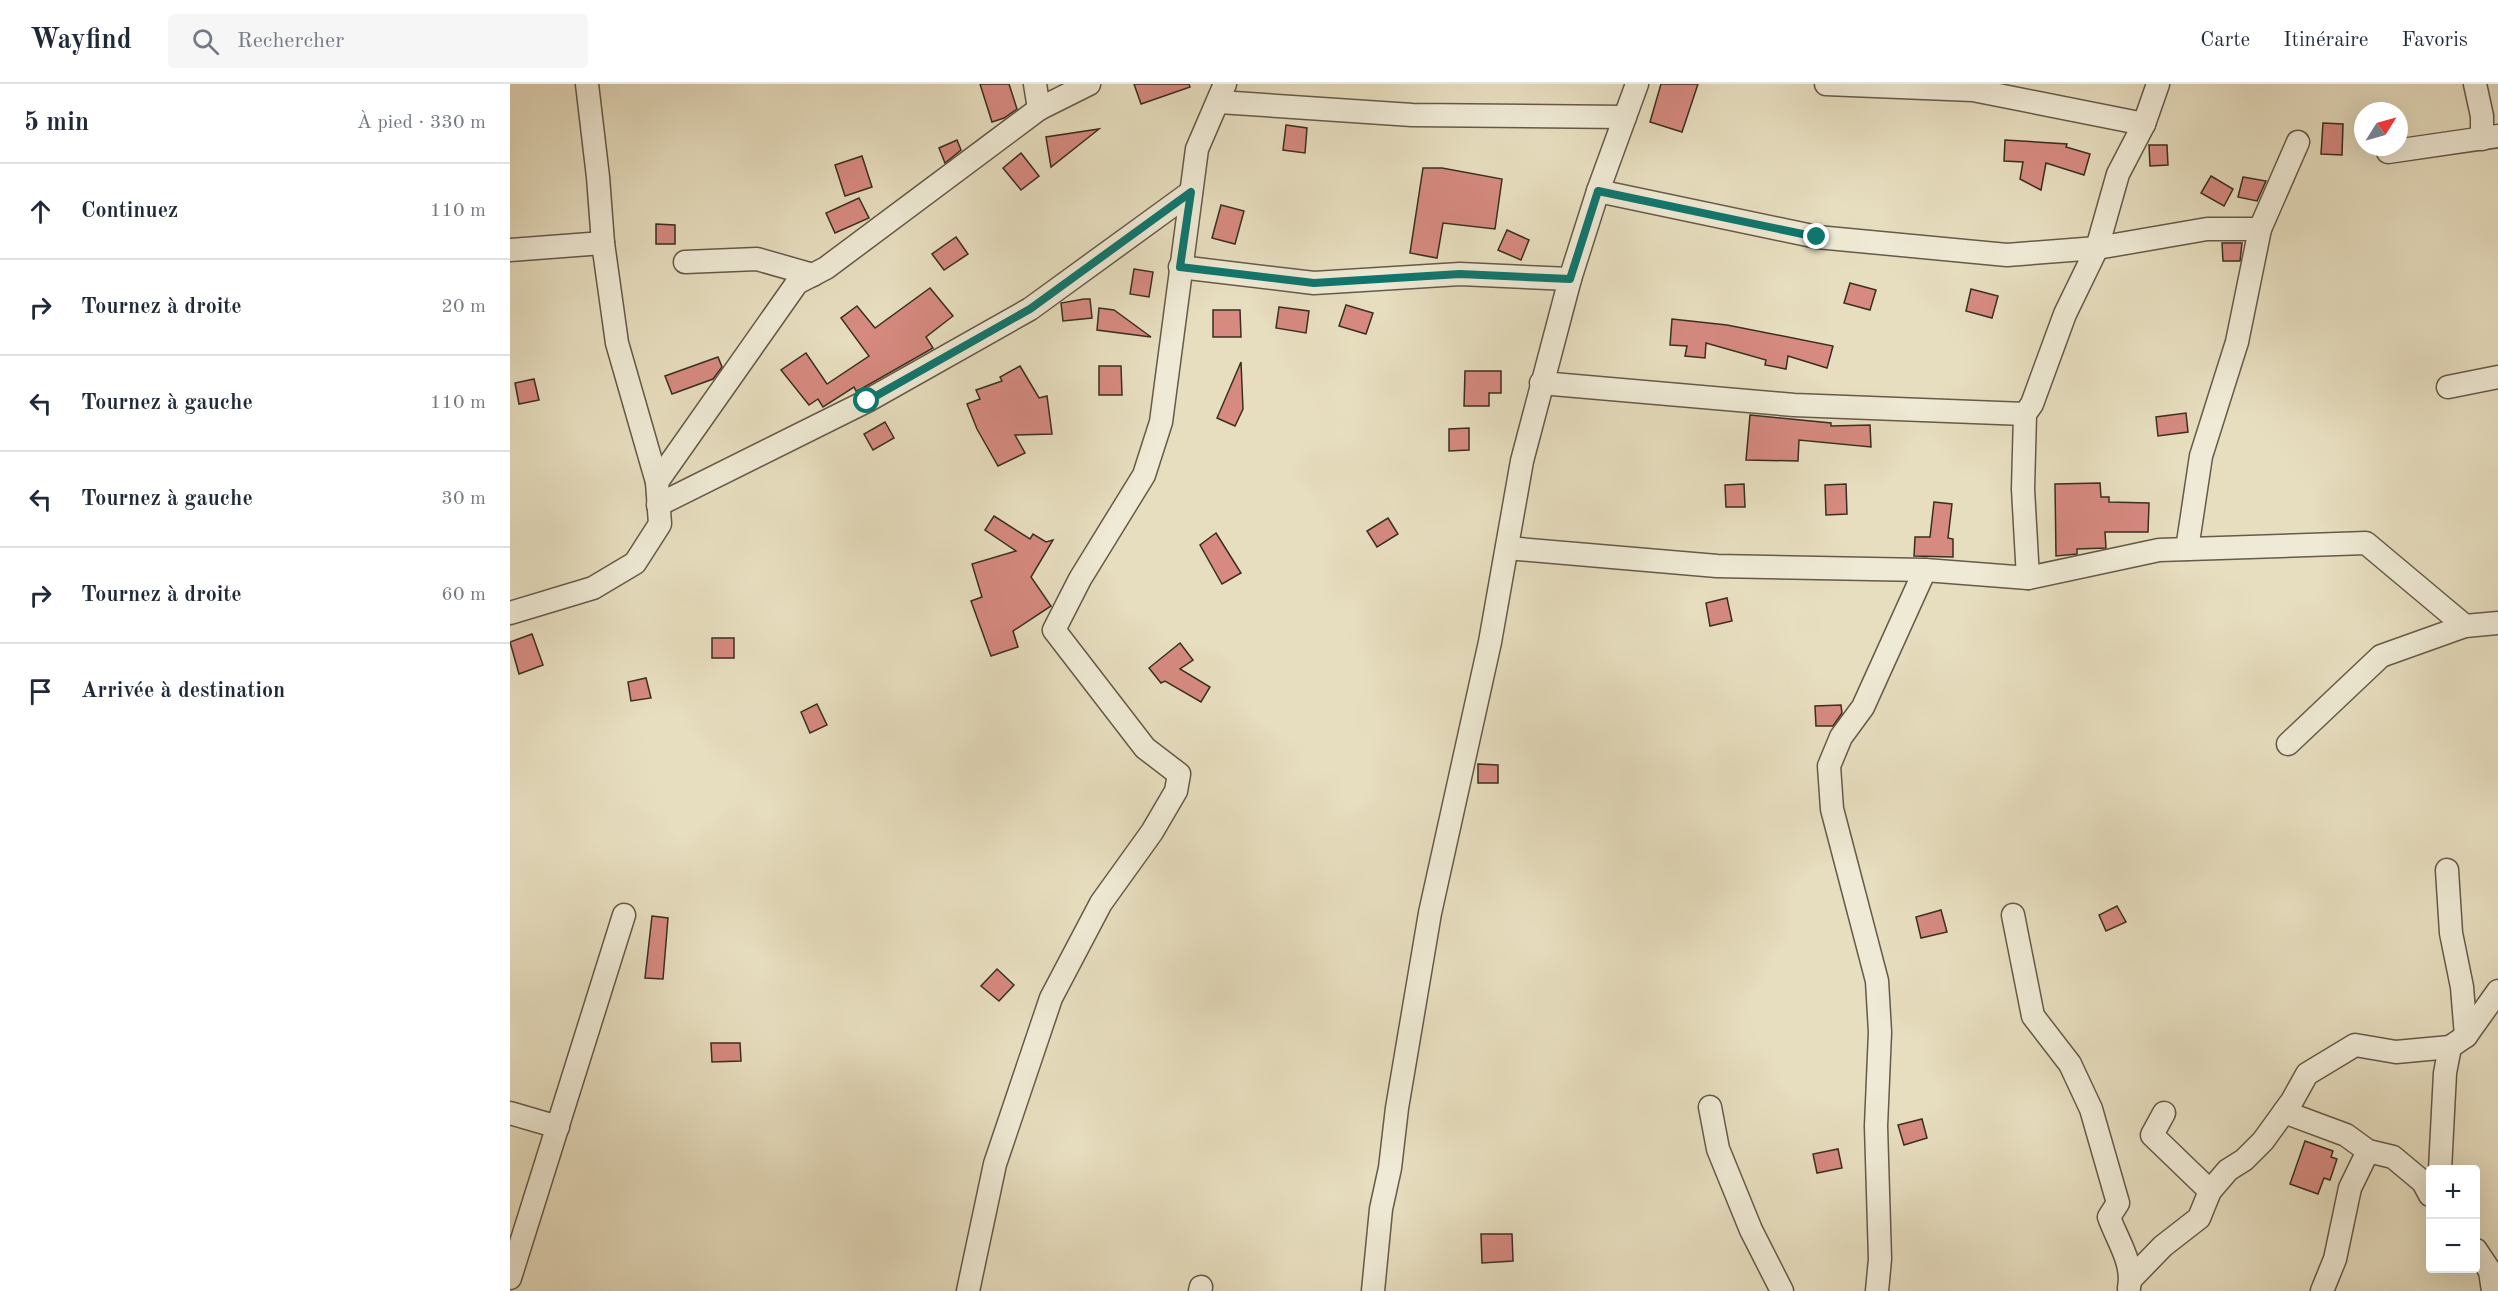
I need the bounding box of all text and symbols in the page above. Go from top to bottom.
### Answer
search box [168,14,588,68]
icon: search [189,25,222,58]
text: Wayfind [30,27,132,55]
text: Rechercher [237,30,344,52]
text: Carte [2200,30,2250,51]
text: Itinéraire [2283,30,2369,51]
text: Favoris [2402,30,2468,51]
north arrow [2354,102,2408,156]
text: 5 min [24,110,89,136]
text: À pied · 330 m [357,113,486,133]
icon: ahead [24,195,57,228]
text: Continuez [81,200,178,222]
text: 110 m [430,201,486,221]
route end [1803,223,1829,249]
icon: right [24,291,57,324]
text: Tournez à droite [81,296,242,318]
text: 20 m [441,297,486,317]
icon: left [24,387,57,420]
route start [853,387,879,413]
text: Tournez à gauche [81,392,253,414]
text: 110 m [430,393,486,413]
icon: left [24,483,57,516]
text: Tournez à gauche [81,488,253,510]
text: 30 m [441,489,486,509]
icon: right [24,579,57,612]
text: Tournez à droite [81,584,242,606]
text: 60 m [441,585,486,605]
icon: arrive [24,675,57,708]
text: Arrivée à destination [81,680,285,702]
map controls [2426,1165,2480,1273]
button: + [2426,1165,2480,1219]
button: − [2426,1219,2480,1273]

